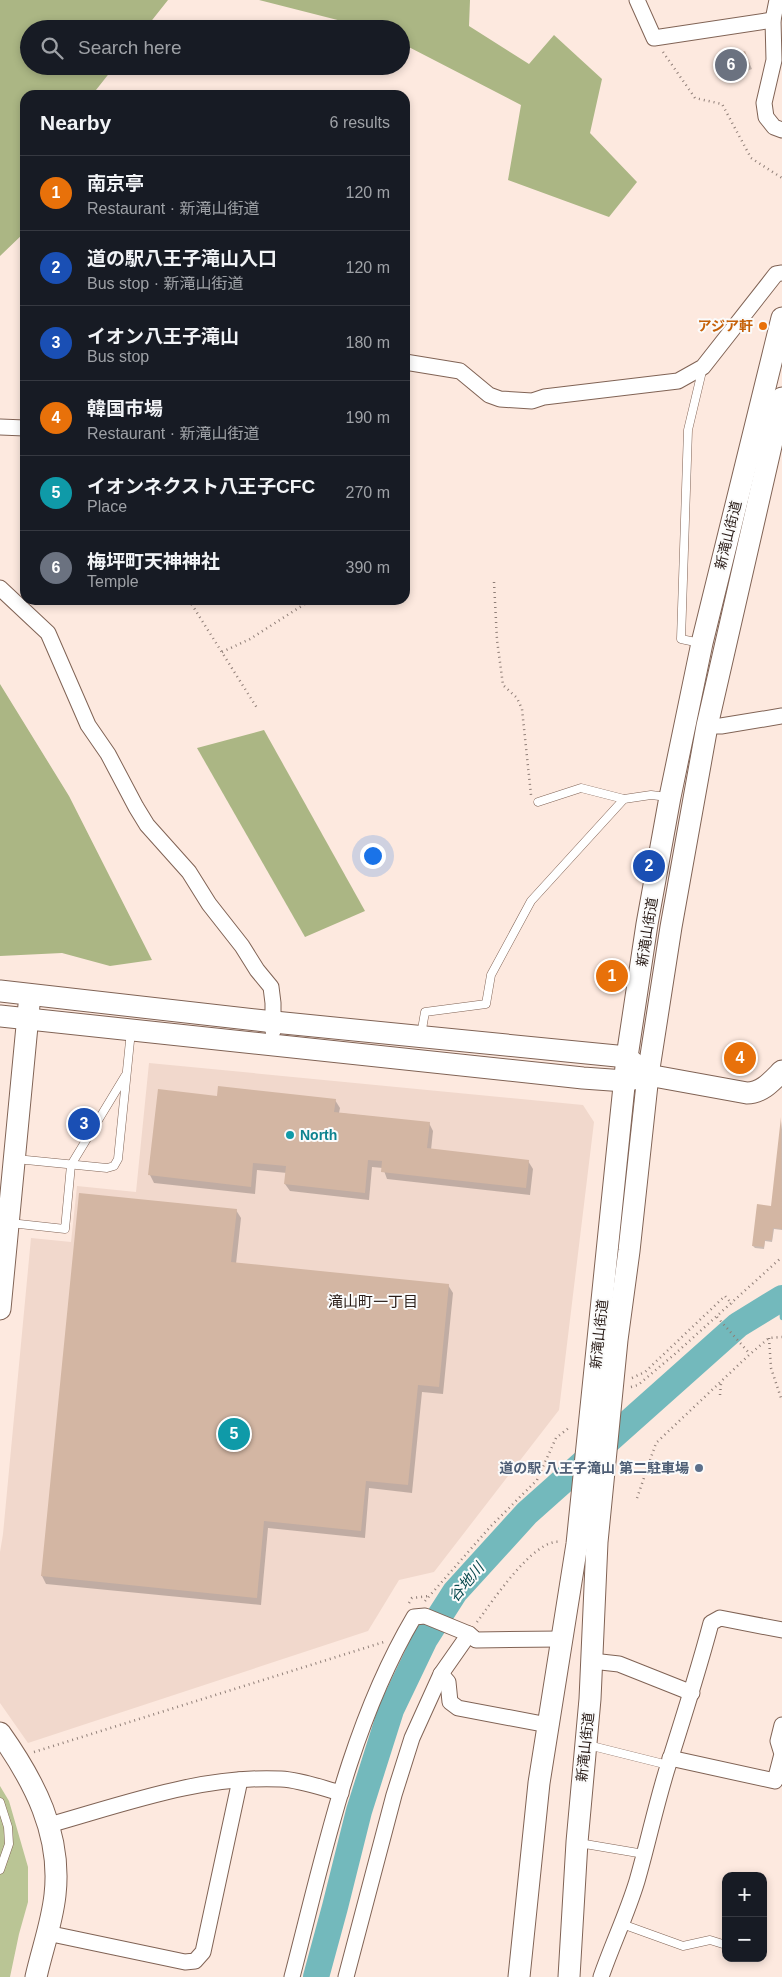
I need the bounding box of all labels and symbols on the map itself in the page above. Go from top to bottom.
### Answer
pin: 6 [715,46,747,84]
place label: アジア軒 [698,318,753,334]
marker: アジア軒 [757,320,769,332]
street label: 新滝山街道 [712,499,744,571]
your location [360,843,386,869]
pin: 2 [633,847,665,885]
street label: 新滝山街道 [634,896,660,968]
pin: 1 [596,957,628,995]
pin: 4 [724,1039,756,1077]
pin: 3 [68,1105,100,1143]
place label: North [300,1127,337,1143]
marker: North [284,1129,296,1141]
district label: 滝山町一丁目 [328,1293,418,1310]
street label: 新滝山街道 [587,1298,611,1370]
pin: 5 [218,1415,250,1453]
place label: 道の駅 八王子滝山 第二駐車場 [499,1460,689,1476]
marker: 道の駅 八王子滝山 第二駐車場 [693,1462,705,1474]
water label: 谷地川 [445,1558,488,1605]
street label: 新滝山街道 [573,1711,597,1783]

